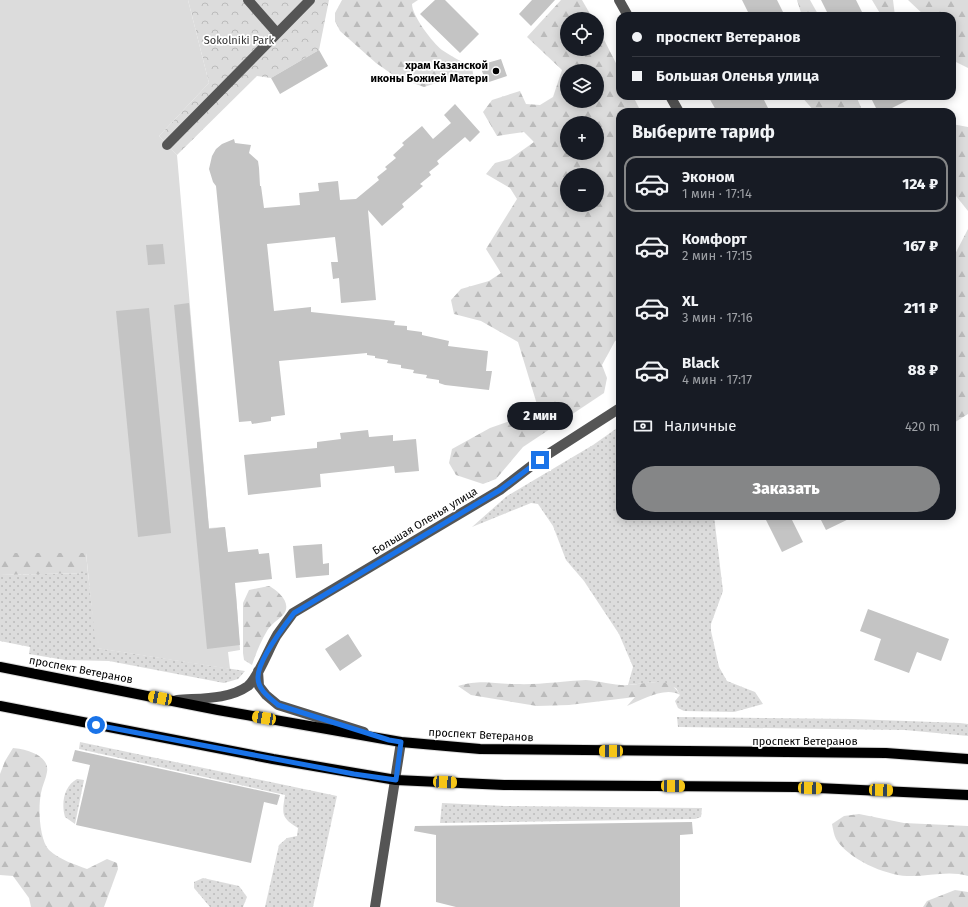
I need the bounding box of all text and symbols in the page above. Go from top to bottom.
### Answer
map controls [560,12,604,212]
button: locate [560,12,604,56]
text: проспект Ветеранов [656,28,801,46]
park label: Sokolniki Park [204,34,275,47]
place label: храм Казанской иконы Божией Матери [370,59,488,85]
button: layers [560,64,604,108]
marker: храм Казанской иконы Божией Матери [491,66,501,76]
text: Большая Оленья улица [656,67,819,85]
button: + [560,116,604,160]
text: Выберите тариф [632,121,775,143]
icon: car [634,166,670,202]
button: − [560,168,604,212]
text: Эконом [682,168,735,186]
text: 124 ₽ [902,175,938,193]
text: 1 мин · 17:14 [682,186,752,201]
icon: car [634,228,670,264]
text: Комфорт [682,230,747,248]
text: 167 ₽ [903,237,938,255]
text: 2 мин · 17:15 [682,248,752,263]
icon: car [634,290,670,326]
text: XL [682,292,698,310]
text: 211 ₽ [904,299,938,317]
text: 3 мин · 17:16 [682,310,753,325]
icon: car [634,352,670,388]
text: Black [682,354,719,372]
text: 88 ₽ [908,361,938,379]
text: 4 мин · 17:17 [682,372,752,387]
callout: 2 мин [507,402,573,430]
text: 2 мин [523,408,557,423]
icon: cash [632,415,654,437]
text: Наличные [664,417,736,435]
text: 420 m [905,419,940,434]
route end [531,451,549,469]
button: Заказать [632,466,940,512]
street label: Большая Оленья улица [370,485,480,557]
street label: проспект Ветеранов [28,654,134,686]
car [147,690,173,706]
car [251,710,277,726]
route start [87,716,105,734]
street label: проспект Ветеранов [428,726,534,744]
street label: проспект Ветеранов [752,735,858,748]
car [599,745,623,757]
car [433,775,457,789]
car [661,780,685,792]
car [798,782,822,794]
car [869,784,893,796]

